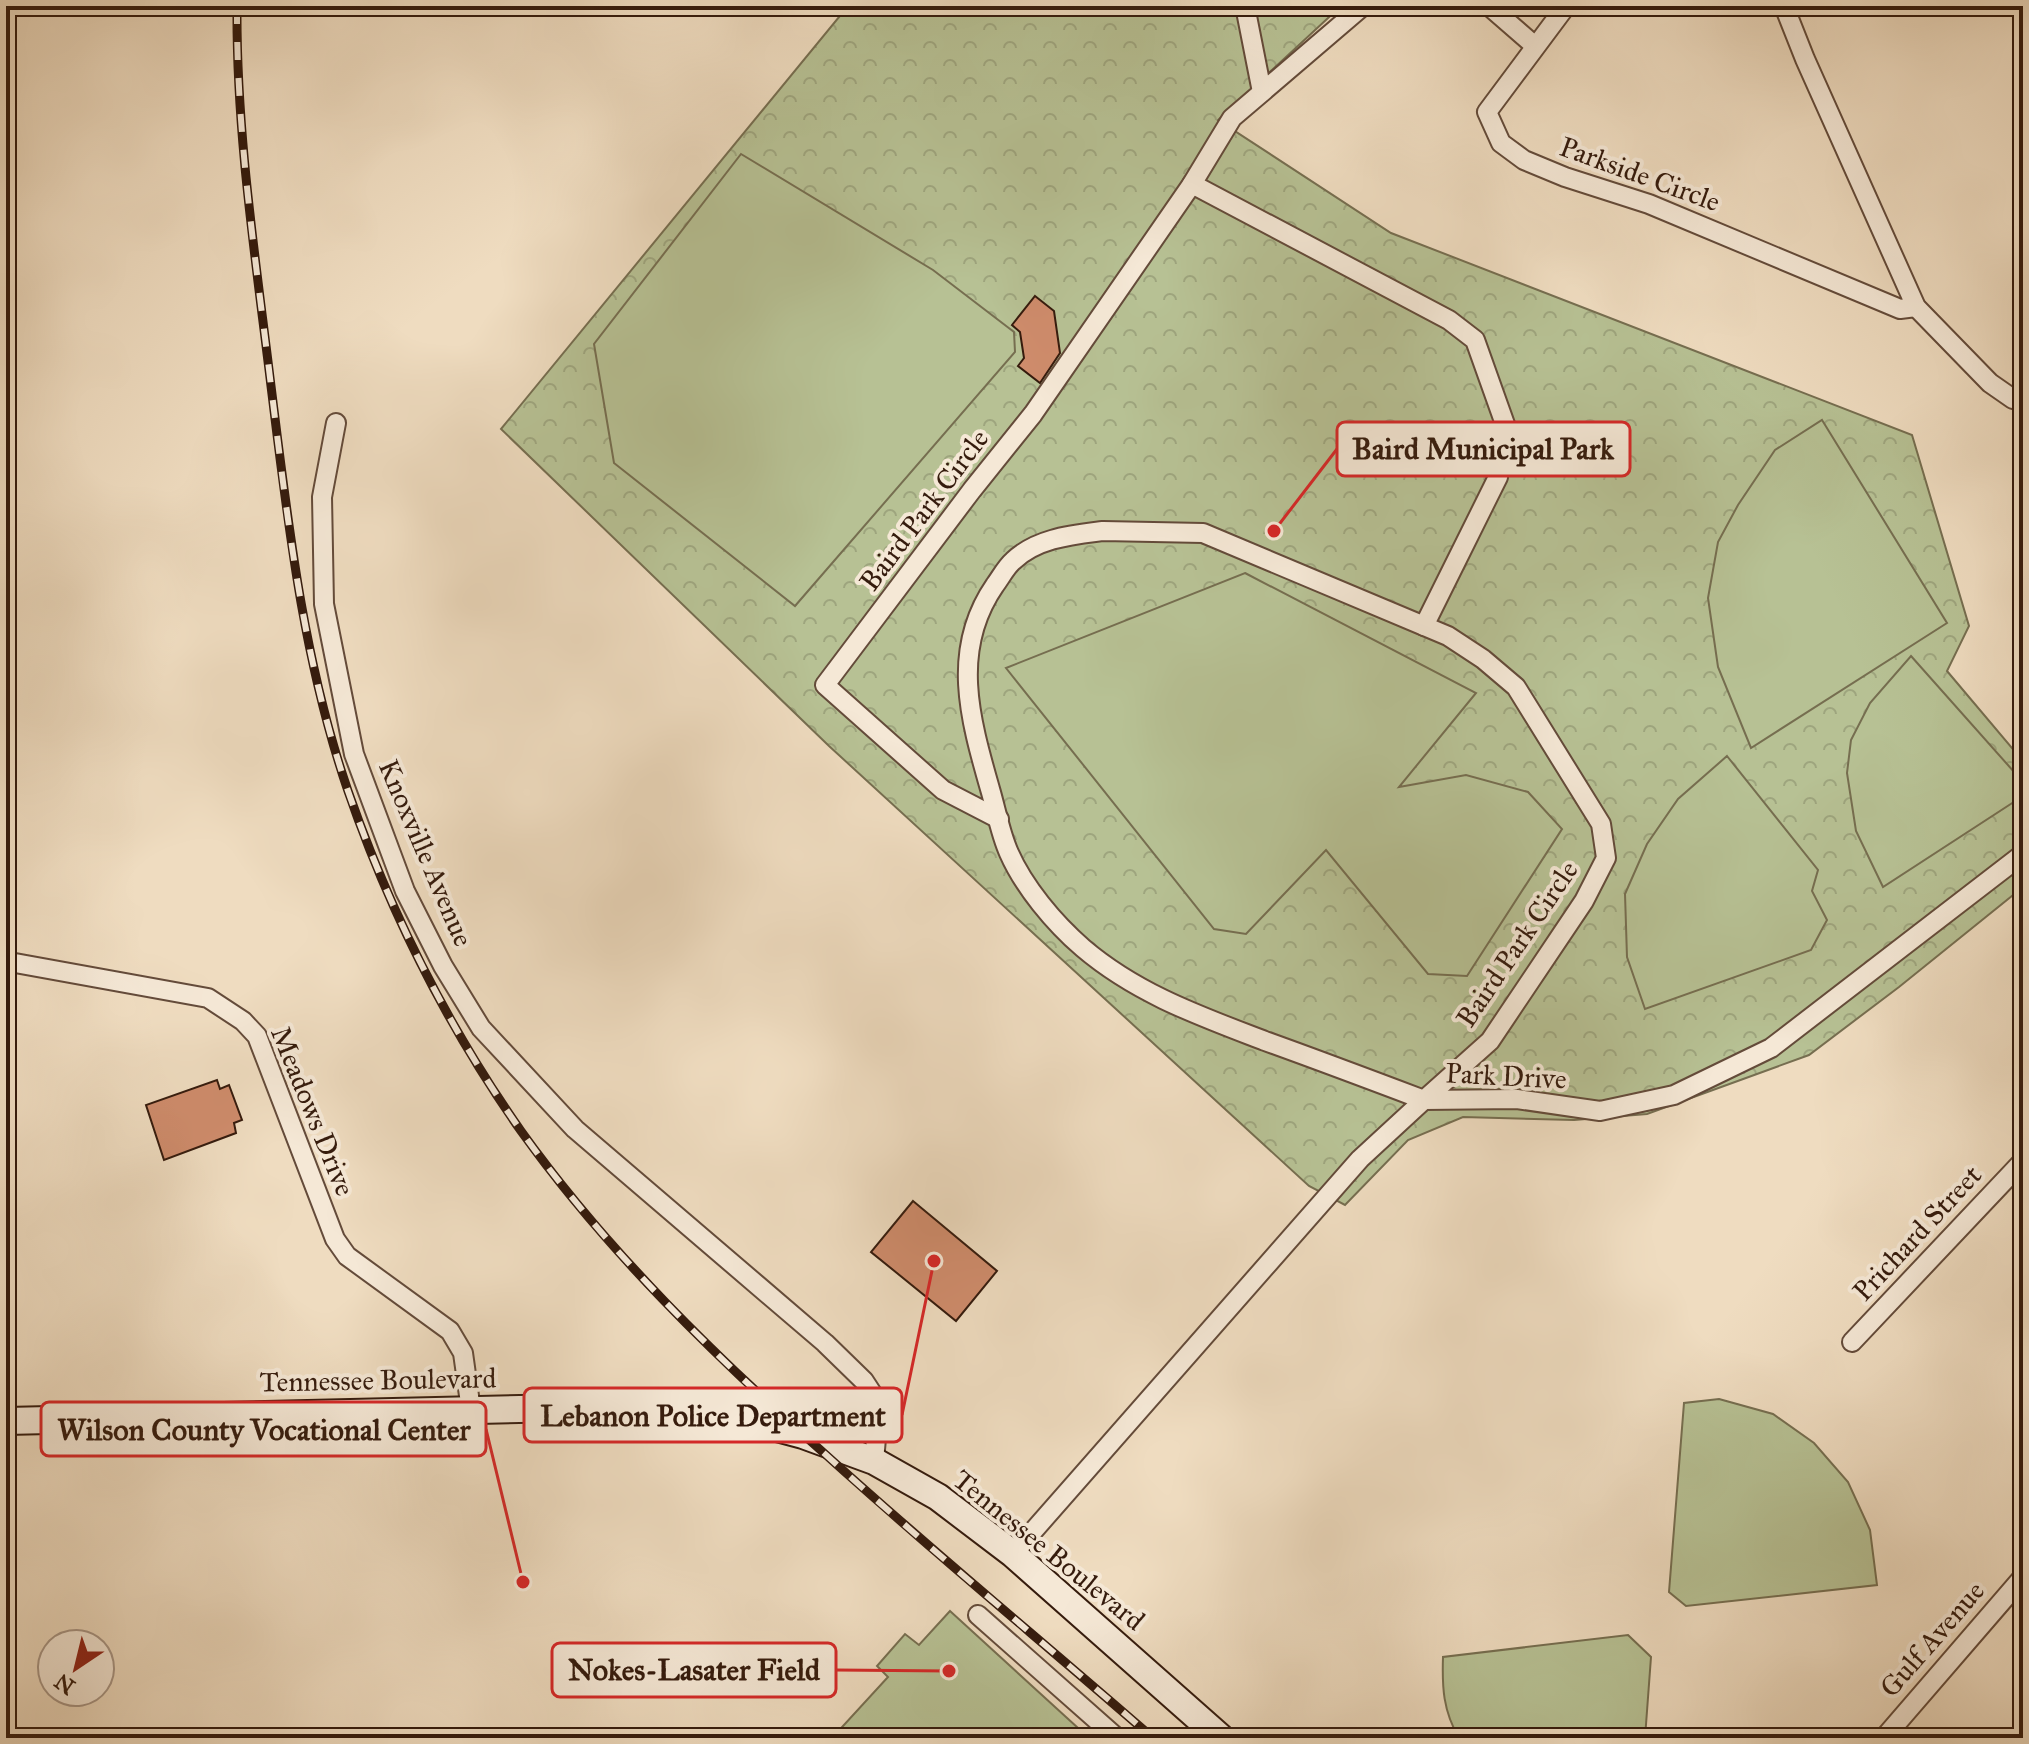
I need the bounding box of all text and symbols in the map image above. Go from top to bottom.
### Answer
street label: Parkside Circle [1555,129,1725,219]
street label: Baird Park Circle [852,422,996,598]
callout: Baird Municipal Park [1337,422,1630,476]
text: Baird Municipal Park [1352,431,1615,467]
street label: Knoxville Avenue [371,754,481,952]
street label: Baird Park Circle [1448,854,1586,1034]
street label: Meadows Drive [263,1021,363,1201]
street label: Park Drive [1444,1055,1568,1097]
street label: Prichard Street [1845,1158,1989,1308]
street label: Tennessee Boulevard [259,1360,497,1400]
callout: Lebanon Police Department [524,1388,902,1442]
text: Lebanon Police Department [540,1398,886,1434]
callout: Wilson County Vocational Center [41,1402,486,1456]
text: Wilson County Vocational Center [57,1412,471,1448]
street label: Tennessee Boulevard [946,1462,1152,1638]
street label: Gulf Avenue [1872,1574,1992,1704]
north arrow [36,1628,116,1708]
callout: Nokes-Lasater Field [552,1643,836,1697]
text: Nokes-Lasater Field [568,1652,821,1688]
text: N [49,1667,80,1700]

